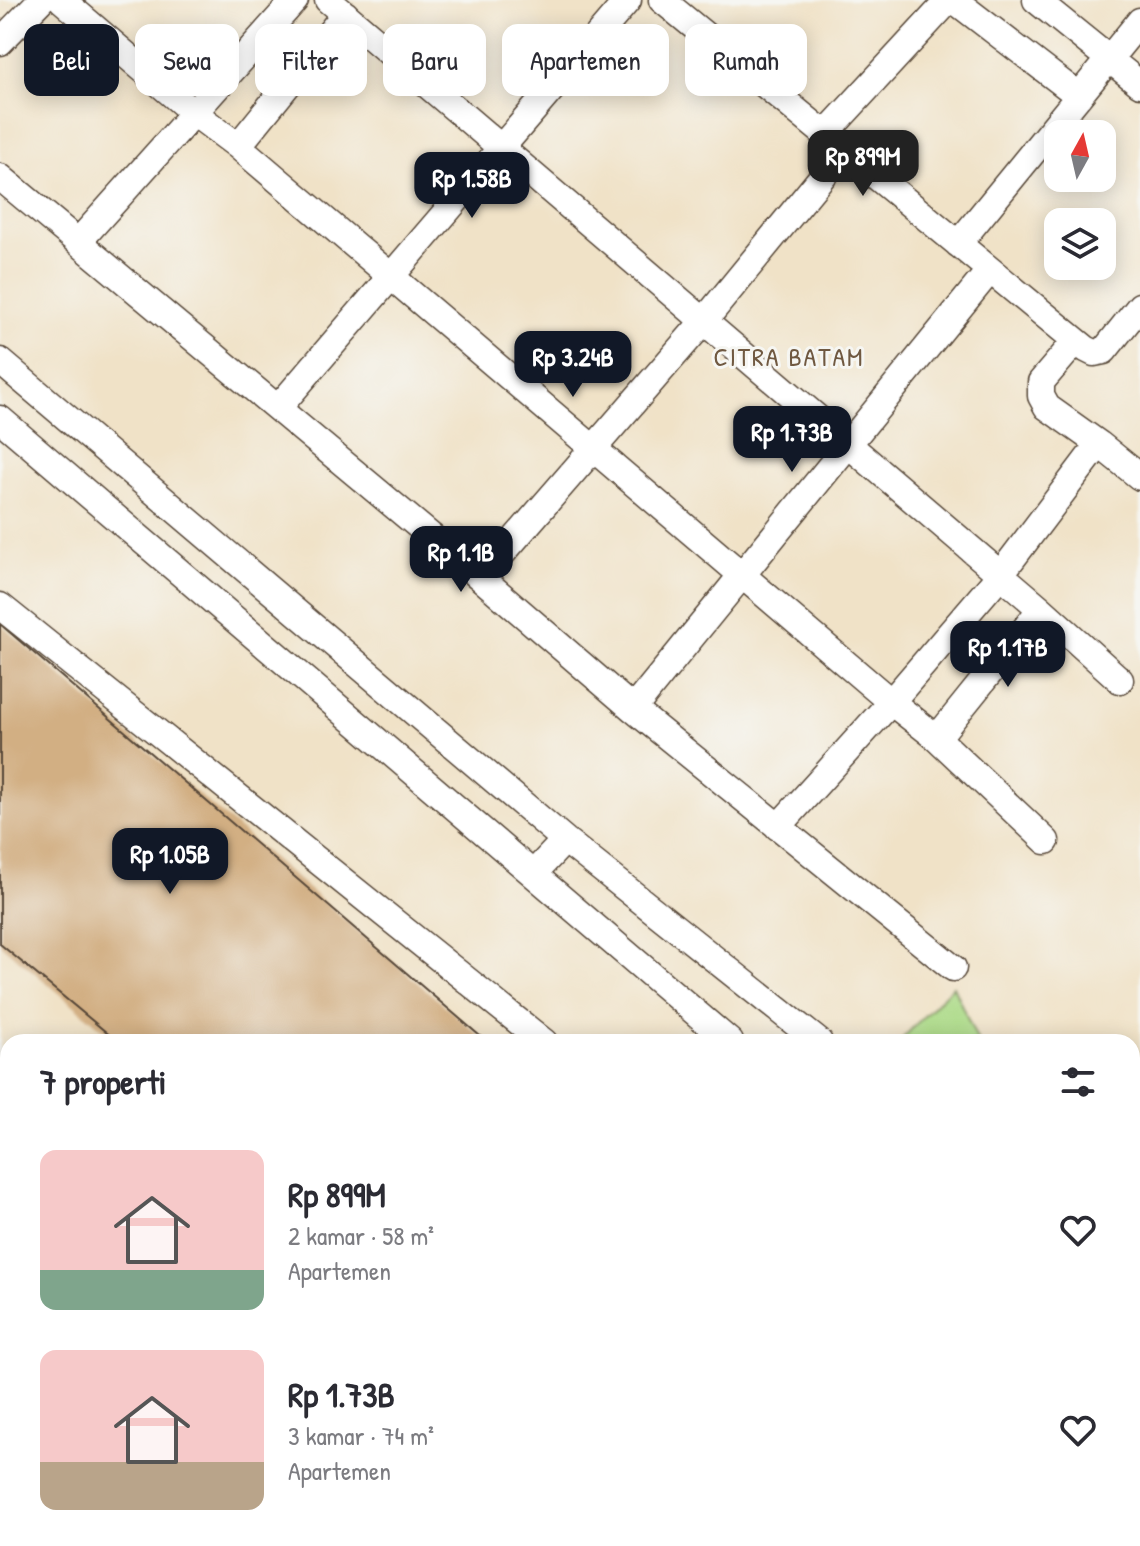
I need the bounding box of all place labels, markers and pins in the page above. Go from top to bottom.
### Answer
pin: Rp 899M [789,130,937,198]
pin: Rp 1.58B [389,152,555,220]
pin: Rp 3.24B [490,331,656,399]
pin: Rp 1.73B [709,406,875,474]
pin: Rp 1.1B [387,526,535,594]
pin: Rp 1.17B [925,621,1091,689]
pin: Rp 1.05B [87,828,253,896]

